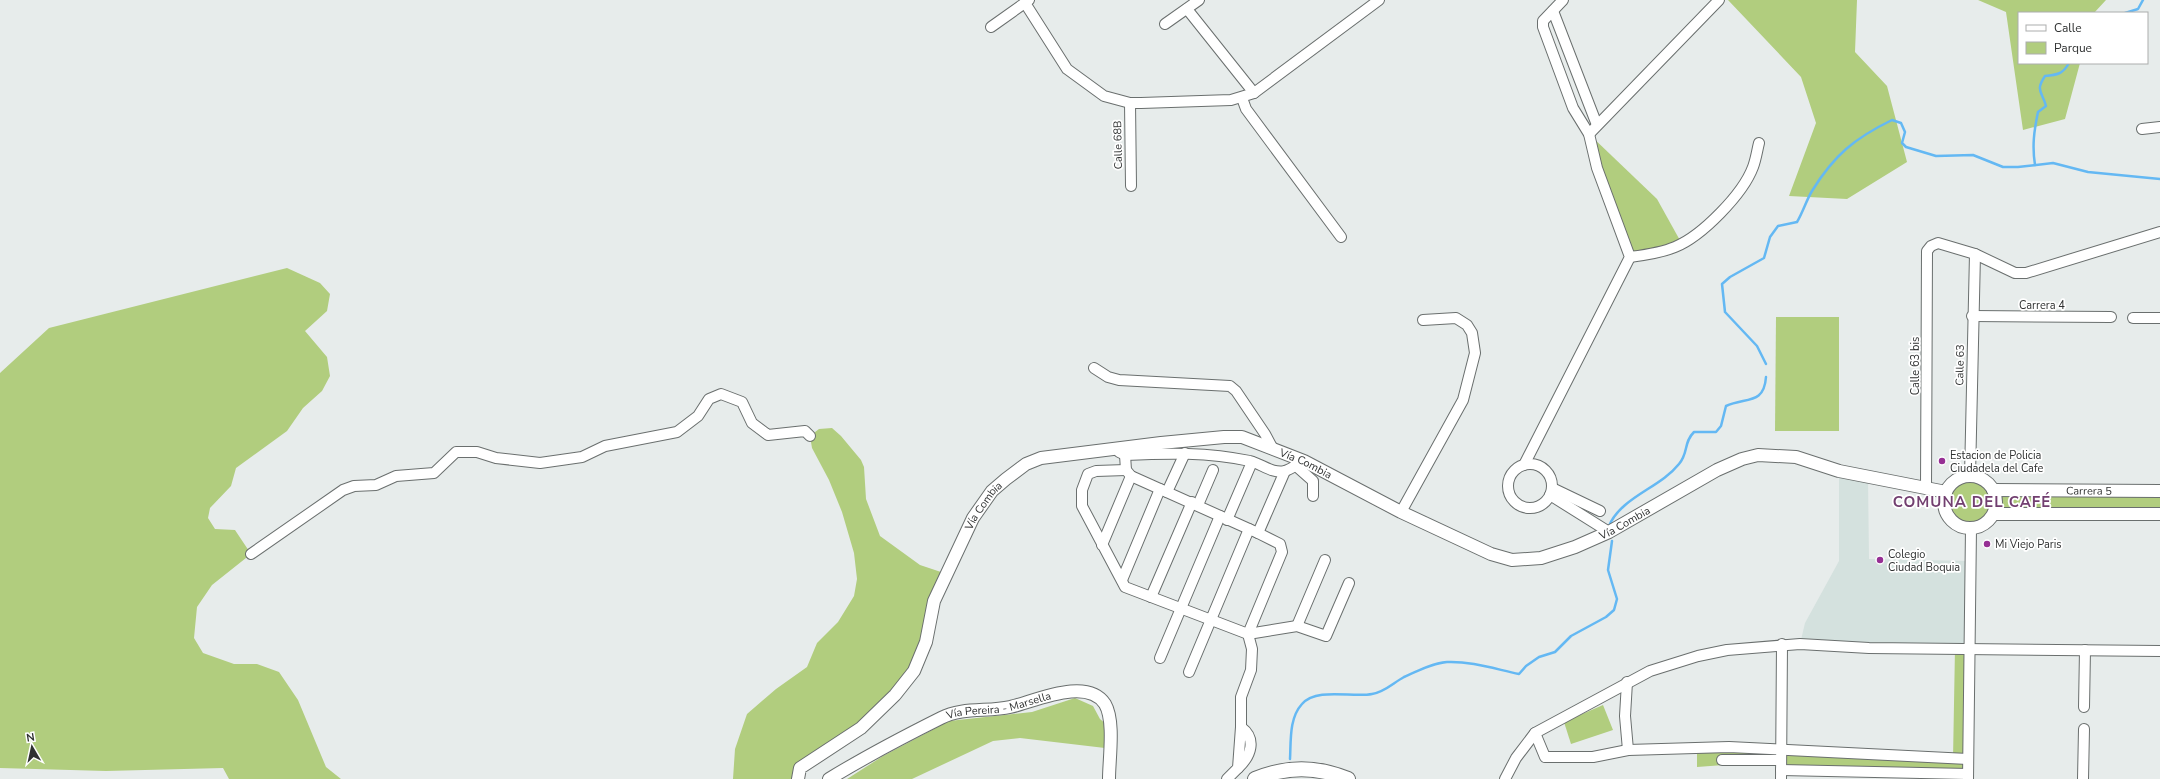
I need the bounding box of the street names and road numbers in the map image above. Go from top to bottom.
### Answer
street label: Calle 68B [1110,120,1126,170]
street label: Carrera 4 [2019,298,2065,313]
street label: Calle 63 bis [1908,337,1923,395]
street label: Calle 63 [1952,344,1968,386]
street label: Vía Combia [1277,444,1335,482]
street label: Vía Combia [961,478,1005,533]
street label: Carrera 5 [2066,483,2112,498]
street label: Vía Combia [1596,502,1653,543]
street label: Vía Pereira - Marsella [943,688,1053,723]

